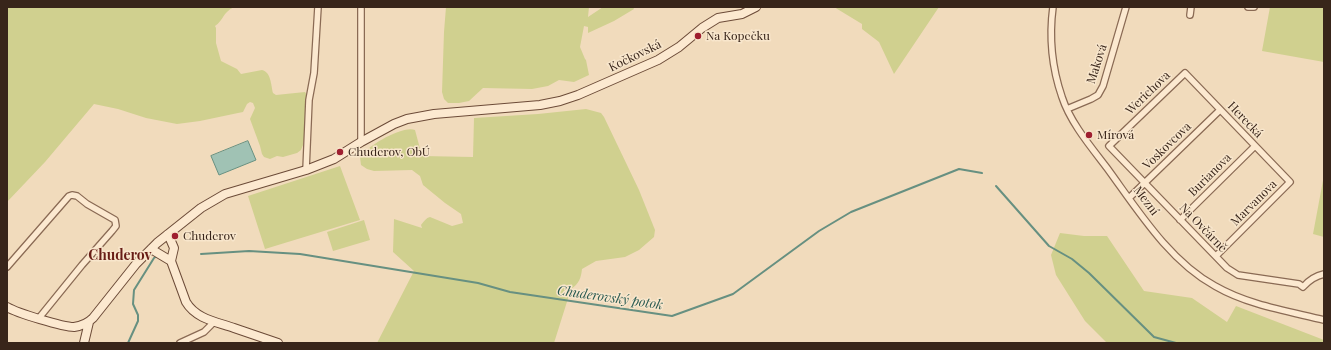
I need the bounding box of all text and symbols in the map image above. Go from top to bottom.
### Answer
place label: Na Kopečku [706,29,770,43]
marker: Na Kopečku [693,31,703,41]
street label: Kočkovská [606,37,664,75]
street label: Maková [1084,42,1110,86]
street label: Werichova [1123,68,1173,118]
street label: Herecká [1224,99,1266,141]
street label: Voskovcova [1140,119,1194,173]
place label: Mírová [1097,128,1134,142]
marker: Mírová [1084,130,1094,140]
place label: Chuderov, ObÚ [348,145,430,159]
marker: Chuderov, ObÚ [335,147,345,157]
street label: Burianova [1186,151,1234,199]
street label: Marvanova [1228,177,1280,229]
street label: Mezní [1130,184,1162,218]
street label: Na Ovčárně [1176,201,1230,255]
place label: Chuderov [183,229,236,243]
marker: Chuderov [170,231,180,241]
district label: Chuderov [88,248,152,264]
water label: Chuderovský potok [556,283,664,313]

